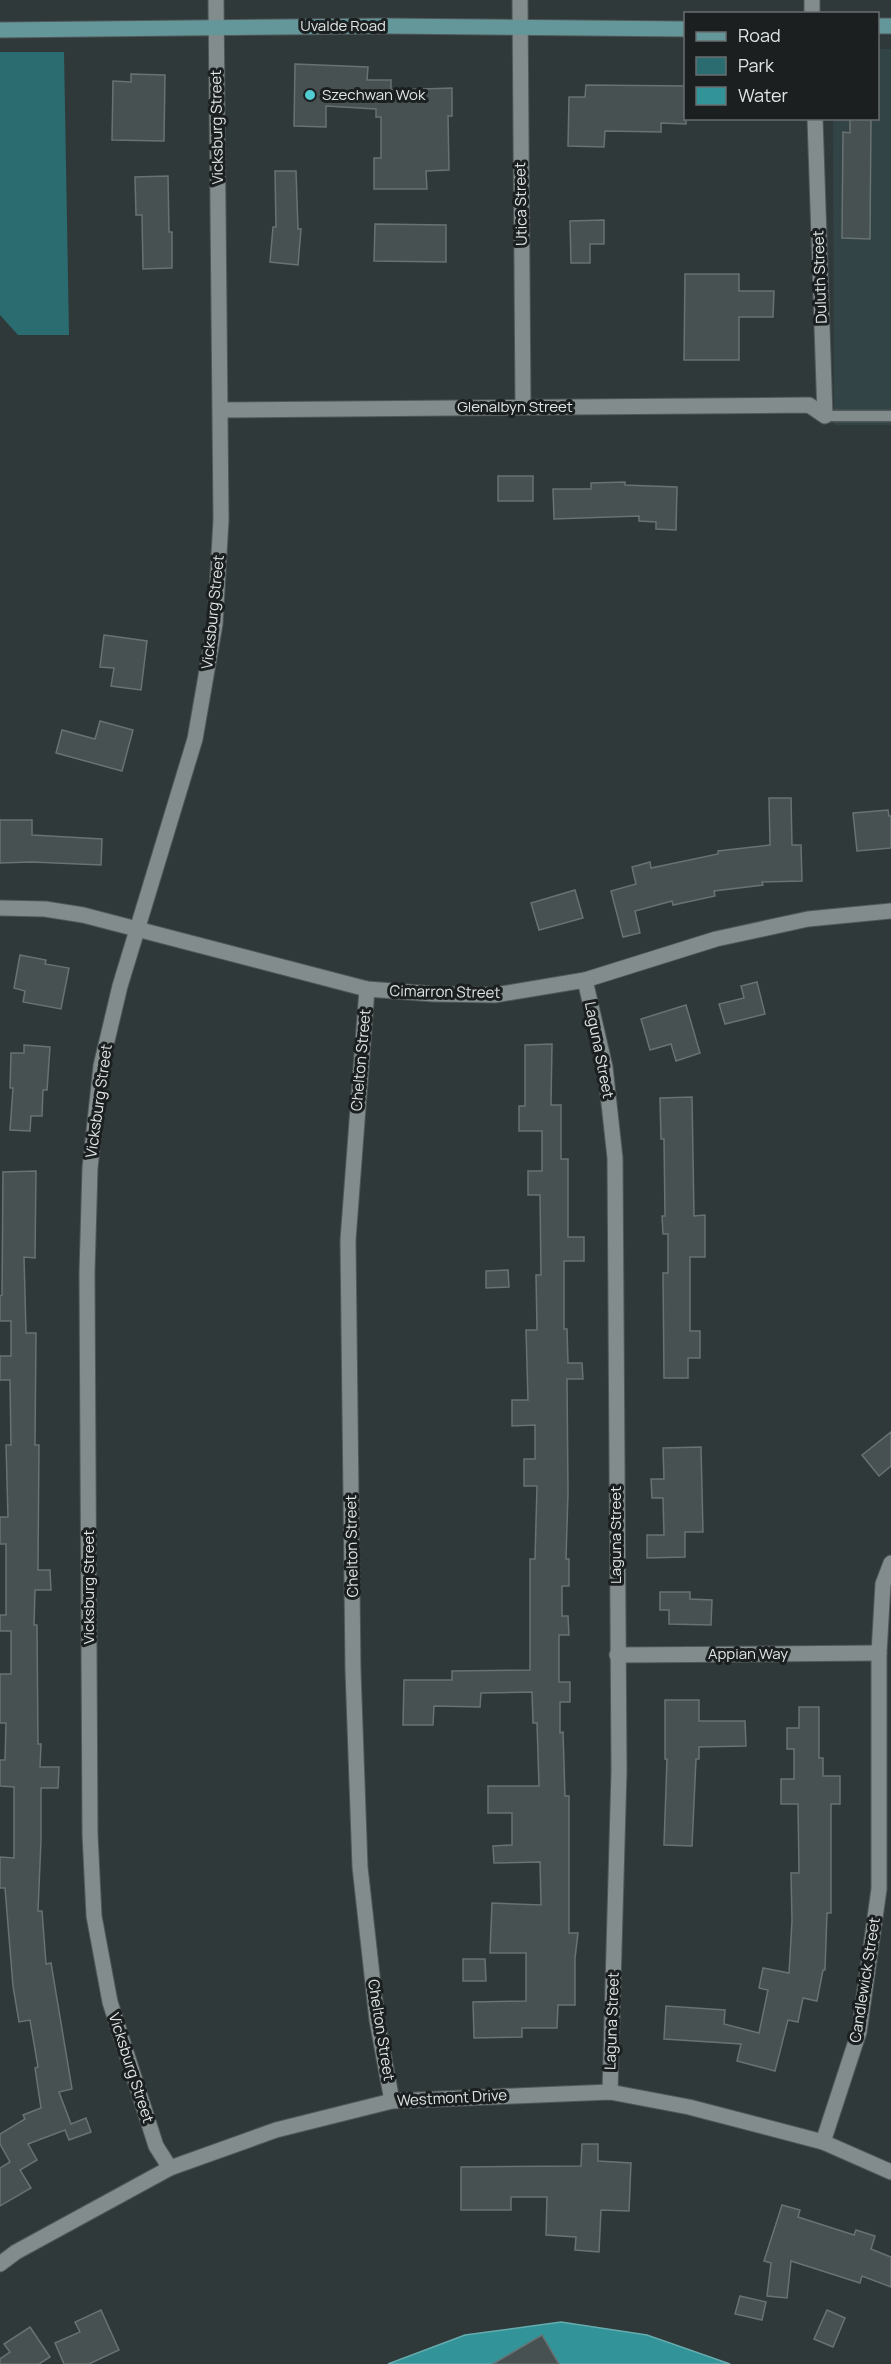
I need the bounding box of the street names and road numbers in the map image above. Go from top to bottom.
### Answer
street label: Uvalde Road [300,15,386,36]
street label: Vicksburg Street [205,70,228,184]
street label: Utica Street [509,162,532,246]
street label: Duluth Street [807,230,832,324]
street label: Glenalbyn Street [457,396,573,417]
street label: Vicksburg Street [196,554,229,670]
street label: Cimarron Street [389,980,501,1003]
street label: Laguna Street [580,1000,619,1100]
street label: Chelton Street [346,1008,375,1112]
street label: Vicksburg Street [80,1043,117,1159]
street label: Laguna Street [605,1486,626,1584]
street label: Chelton Street [340,1495,363,1597]
street label: Vicksburg Street [78,1530,99,1644]
street label: Appian Way [708,1643,788,1664]
street label: Candlewick Street [844,1916,885,2044]
street label: Laguna Street [599,1972,624,2070]
street label: Chelton Street [363,1978,400,2082]
street label: Vicksburg Street [104,2010,159,2126]
street label: Westmont Drive [396,2084,508,2111]

